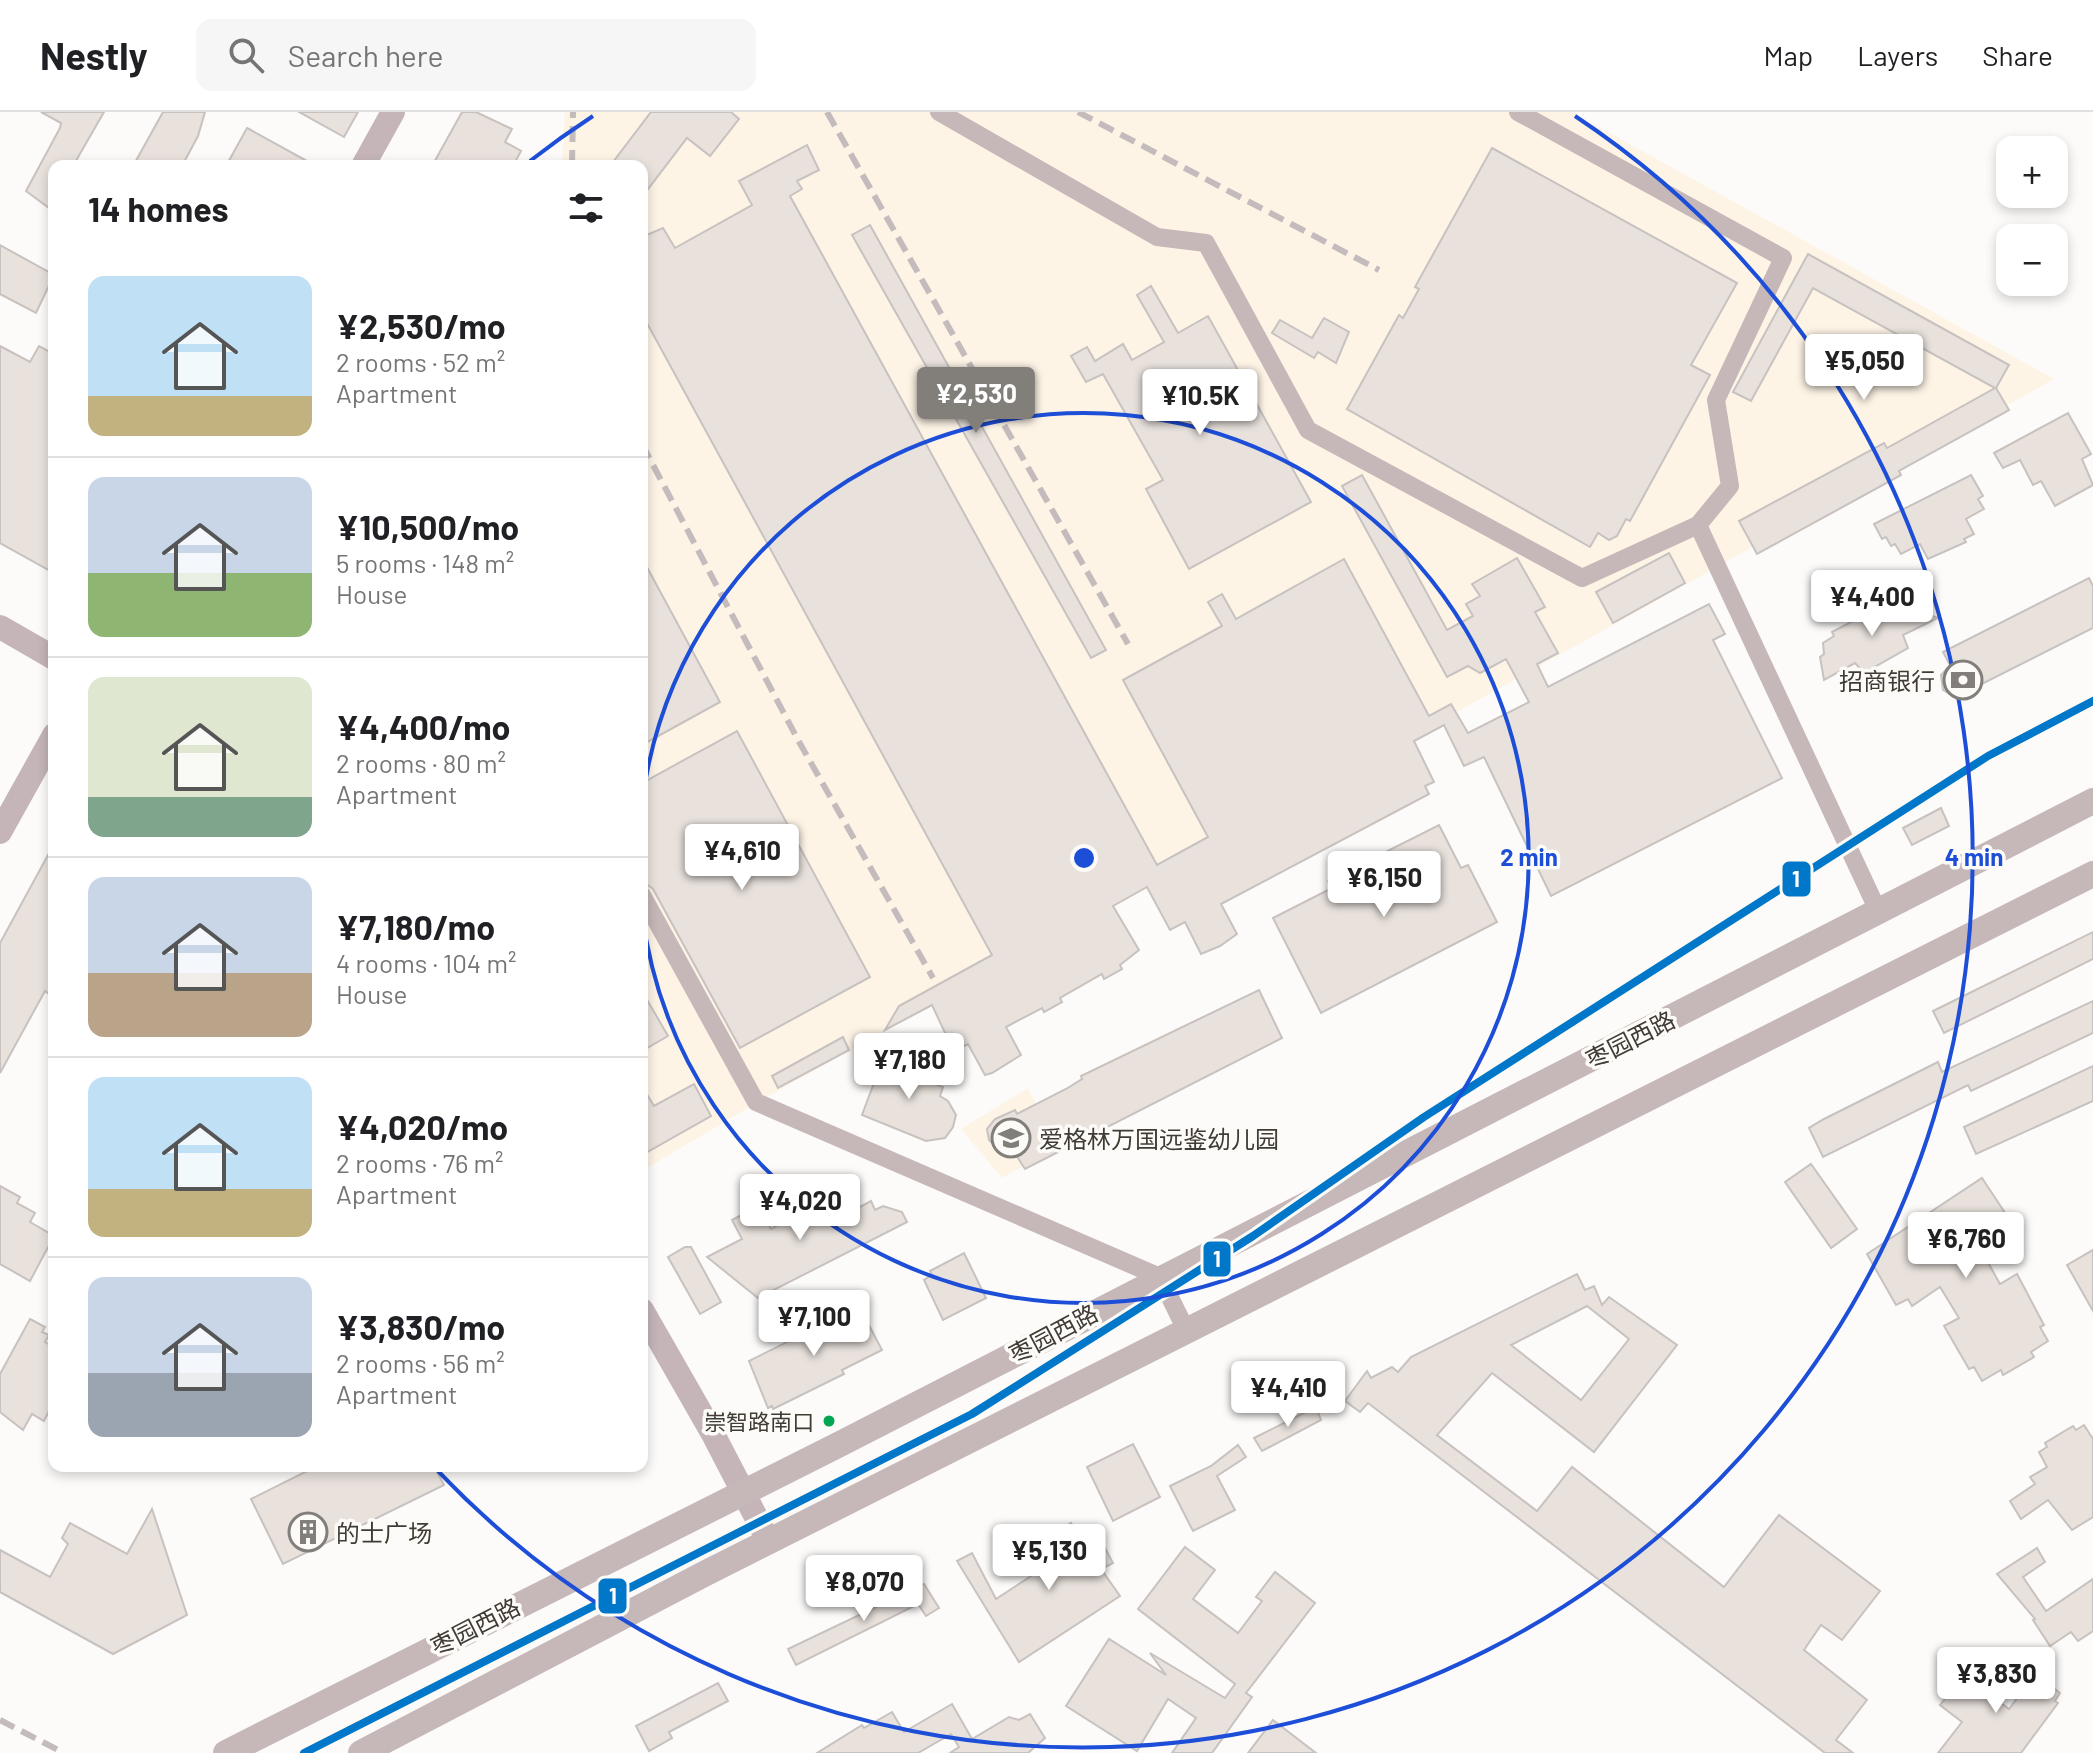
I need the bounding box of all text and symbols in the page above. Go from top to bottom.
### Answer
search box [196,19,756,91]
text: Nestly [40,32,148,78]
icon: search [224,33,268,77]
text: Search here [288,37,444,73]
text: Map [1763,38,1813,72]
text: Layers [1857,38,1938,72]
text: Share [1982,38,2053,72]
map controls [1996,136,2068,296]
button: + [1996,136,2068,208]
icon: filters [564,186,608,230]
text: 14 homes [88,188,229,229]
button: − [1996,224,2068,296]
text: ¥2,530/mo [336,305,506,346]
icon: home [152,308,248,404]
pin: ¥5,050 [1799,334,1929,402]
text: ¥5,050 [1823,344,1905,375]
text: 2 rooms · 52 m² [336,346,505,377]
pin: ¥2,530 [911,367,1041,435]
pin: ¥10.5K [1135,369,1265,437]
text: Apartment [336,377,457,408]
text: ¥2,530 [935,377,1017,408]
text: ¥10.5K [1160,379,1240,410]
text: ¥10,500/mo [336,506,519,547]
icon: home [152,509,248,605]
text: 5 rooms · 148 m² [336,547,514,578]
pin: ¥4,400 [1807,570,1937,638]
text: House [336,578,407,609]
text: ¥4,400 [1829,580,1915,611]
bank icon: 招商银行 [1942,659,1984,701]
place label: 招商银行 [1839,666,1935,695]
text: ¥4,400/mo [336,706,511,747]
icon: home [152,709,248,805]
text: 2 rooms · 80 m² [336,747,506,778]
text: Apartment [336,778,457,809]
pin: ¥4,610 [677,824,807,892]
text: ¥4,610 [703,834,781,865]
text: 2 min [1500,842,1558,871]
text: 4 min [1945,842,2003,871]
centre of rings [1070,844,1098,872]
pin: ¥6,150 [1319,851,1449,919]
line badge: 1 [1781,860,1812,898]
text: ¥6,150 [1346,861,1422,892]
text: 1 [1792,865,1800,891]
text: ¥7,180/mo [336,906,495,947]
icon: home [152,909,248,1005]
text: 4 rooms · 104 m² [336,947,516,978]
text: House [336,978,407,1009]
street label: 枣园西路 [1581,1004,1679,1074]
pin: ¥7,180 [844,1033,974,1101]
text: ¥7,180 [872,1043,946,1074]
text: ¥4,020/mo [336,1106,508,1147]
icon: home [152,1109,248,1205]
school or university icon: 爱格林万国远鉴幼儿园 [990,1117,1032,1159]
place label: 爱格林万国远鉴幼儿园 [1039,1124,1279,1153]
text: 2 rooms · 76 m² [336,1147,504,1178]
pin: ¥4,020 [735,1174,865,1242]
text: Apartment [336,1178,457,1209]
text: ¥4,020 [758,1184,842,1215]
pin: ¥6,760 [1901,1212,2031,1280]
text: ¥6,760 [1926,1222,2006,1253]
line badge: 1 [1202,1240,1232,1278]
text: 1 [1213,1245,1221,1271]
pin: ¥7,100 [749,1290,879,1358]
street label: 枣园西路 [1004,1298,1102,1368]
text: ¥7,100 [777,1300,851,1331]
text: ¥3,830/mo [336,1306,505,1347]
icon: home [152,1309,248,1405]
text: 2 rooms · 56 m² [336,1347,505,1378]
pin: ¥4,410 [1223,1361,1353,1429]
text: ¥4,410 [1249,1371,1327,1402]
text: Apartment [336,1378,457,1409]
place label: 崇智路南口 [704,1408,814,1434]
marker: 崇智路南口 [821,1413,837,1429]
building icon: 的士广场 [287,1511,329,1553]
place label: 的士广场 [336,1518,432,1547]
pin: ¥5,130 [984,1524,1114,1592]
text: ¥5,130 [1011,1534,1087,1565]
pin: ¥8,070 [799,1555,929,1623]
text: ¥8,070 [824,1565,904,1596]
line badge: 1 [597,1577,628,1615]
text: 1 [609,1582,617,1608]
street label: 枣园西路 [426,1591,524,1661]
pin: ¥3,830 [1931,1647,2061,1715]
text: ¥3,830 [1955,1657,2037,1688]

